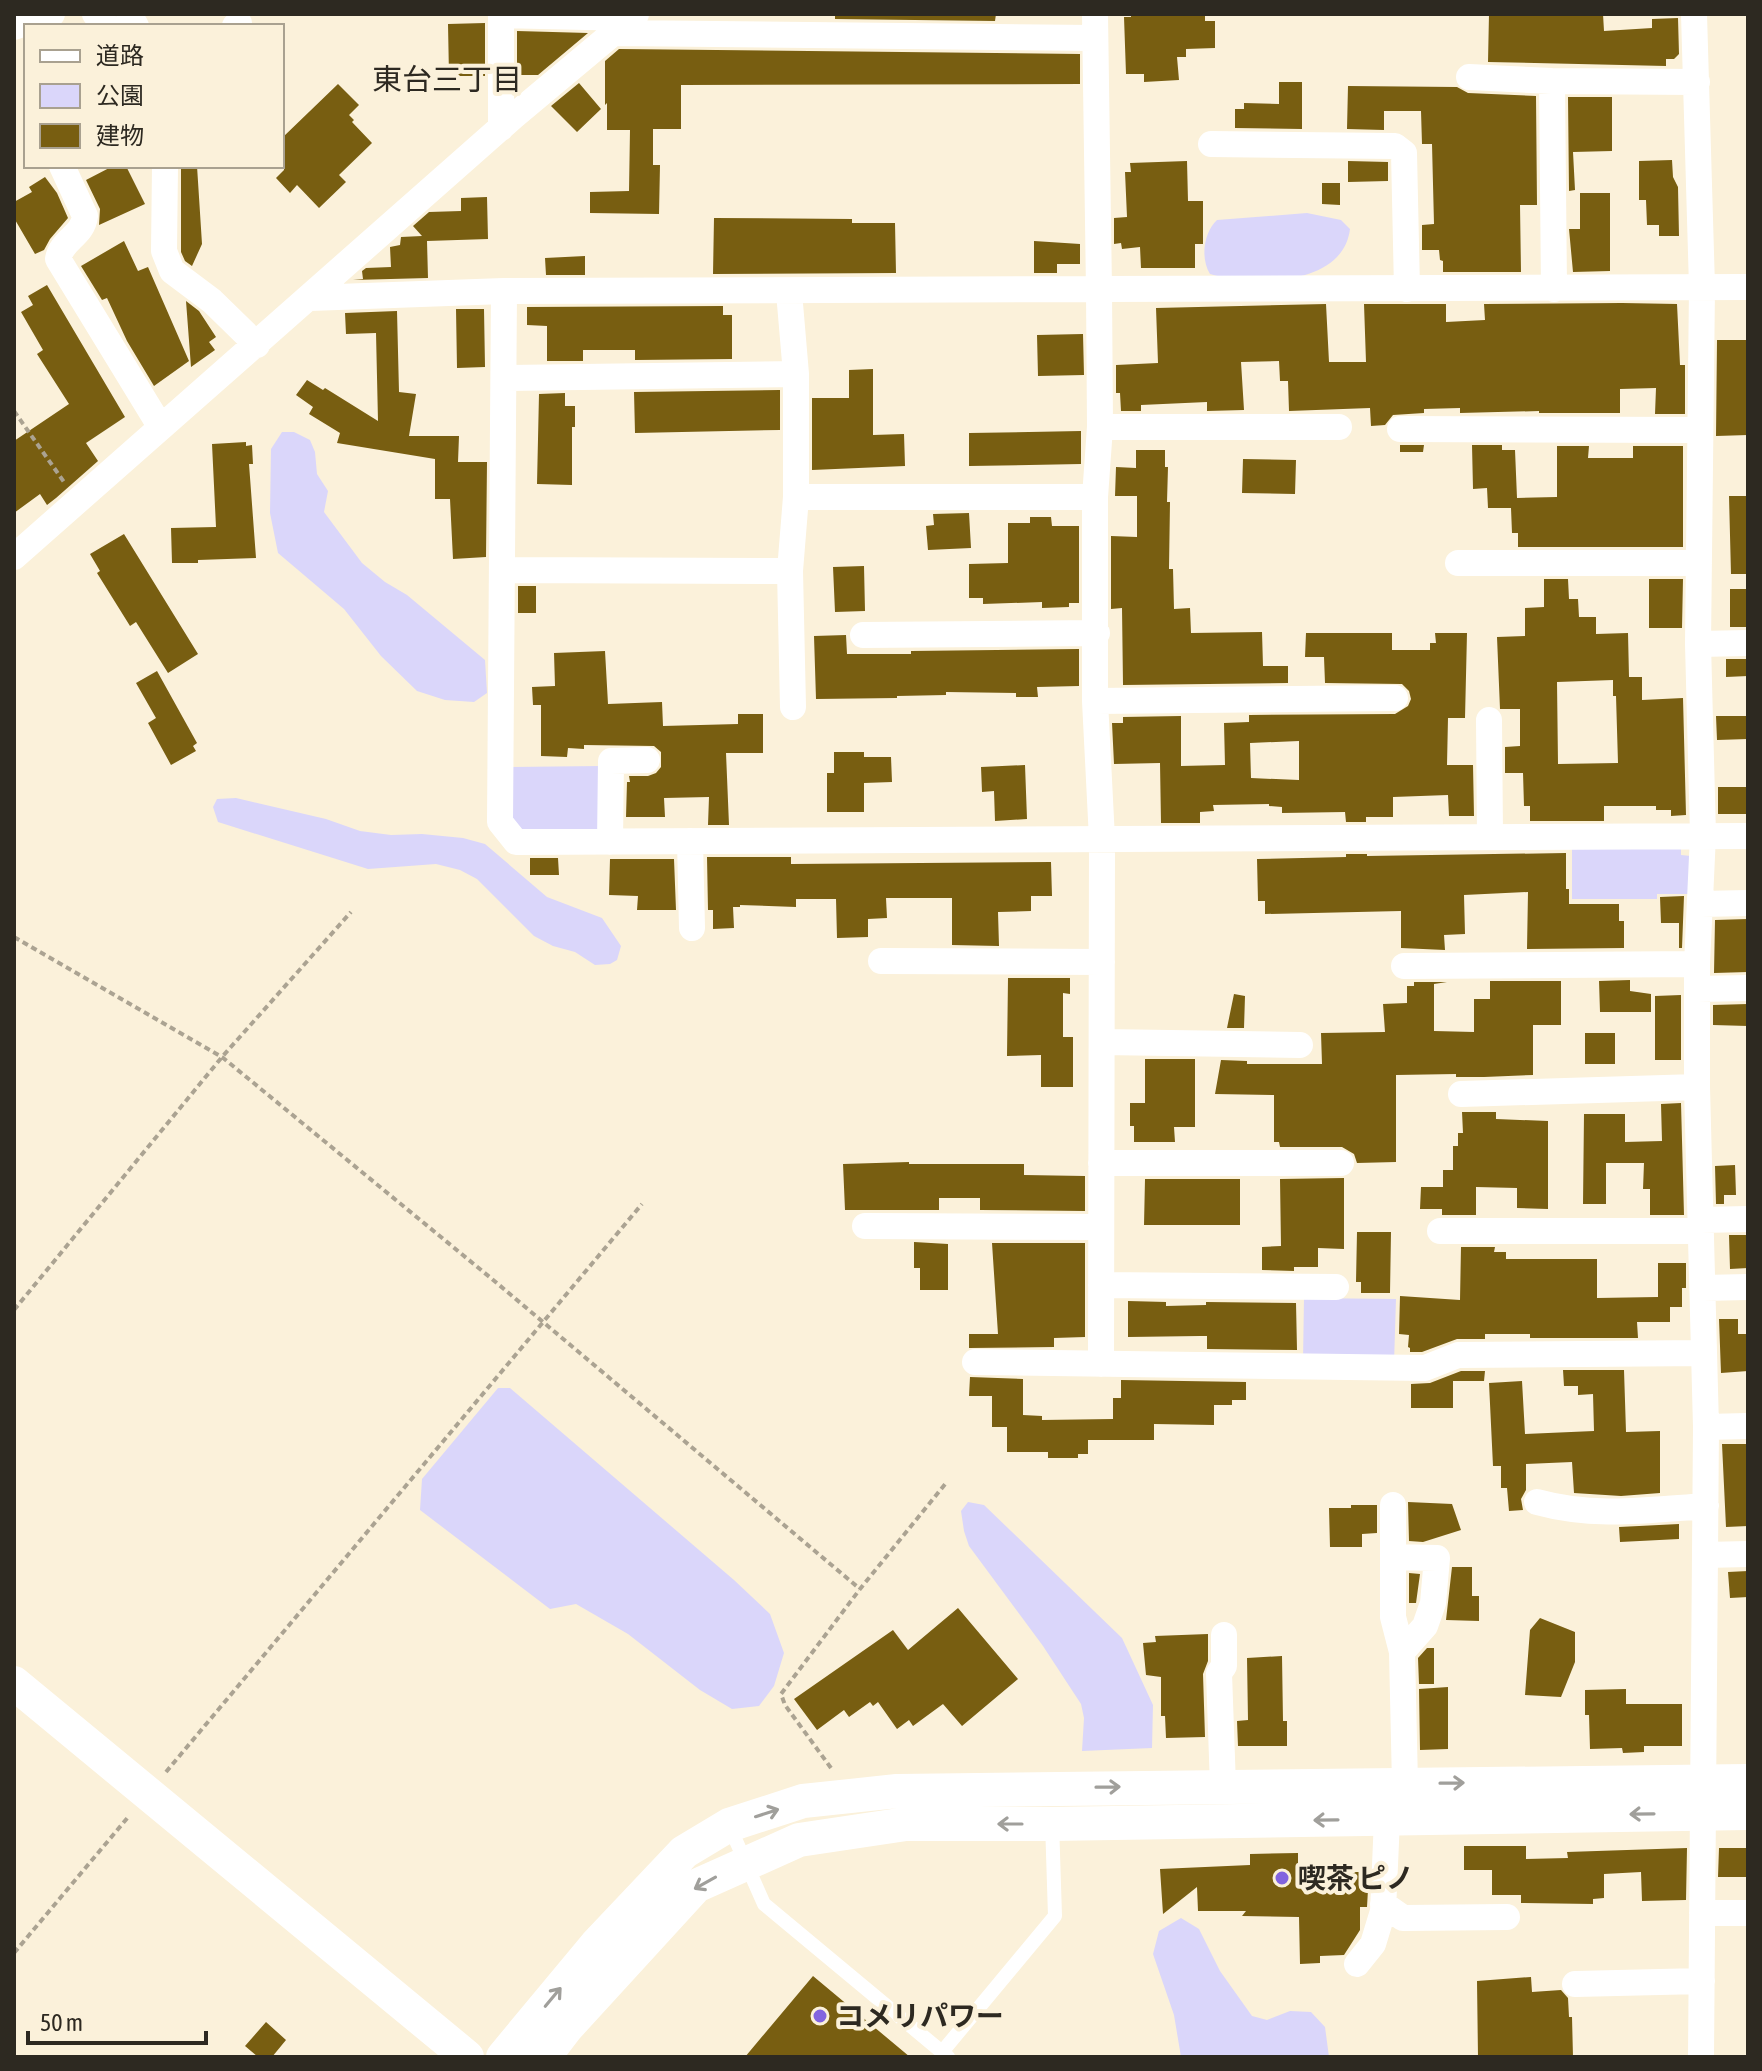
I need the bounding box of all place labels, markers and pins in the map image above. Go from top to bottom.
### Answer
place label: 喫茶 ピノ [1298,1862,1414,1894]
marker: 喫茶 ピノ [1273,1869,1291,1887]
place label: コメリパワー [836,2000,1004,2032]
marker: コメリパワー [811,2007,829,2025]

